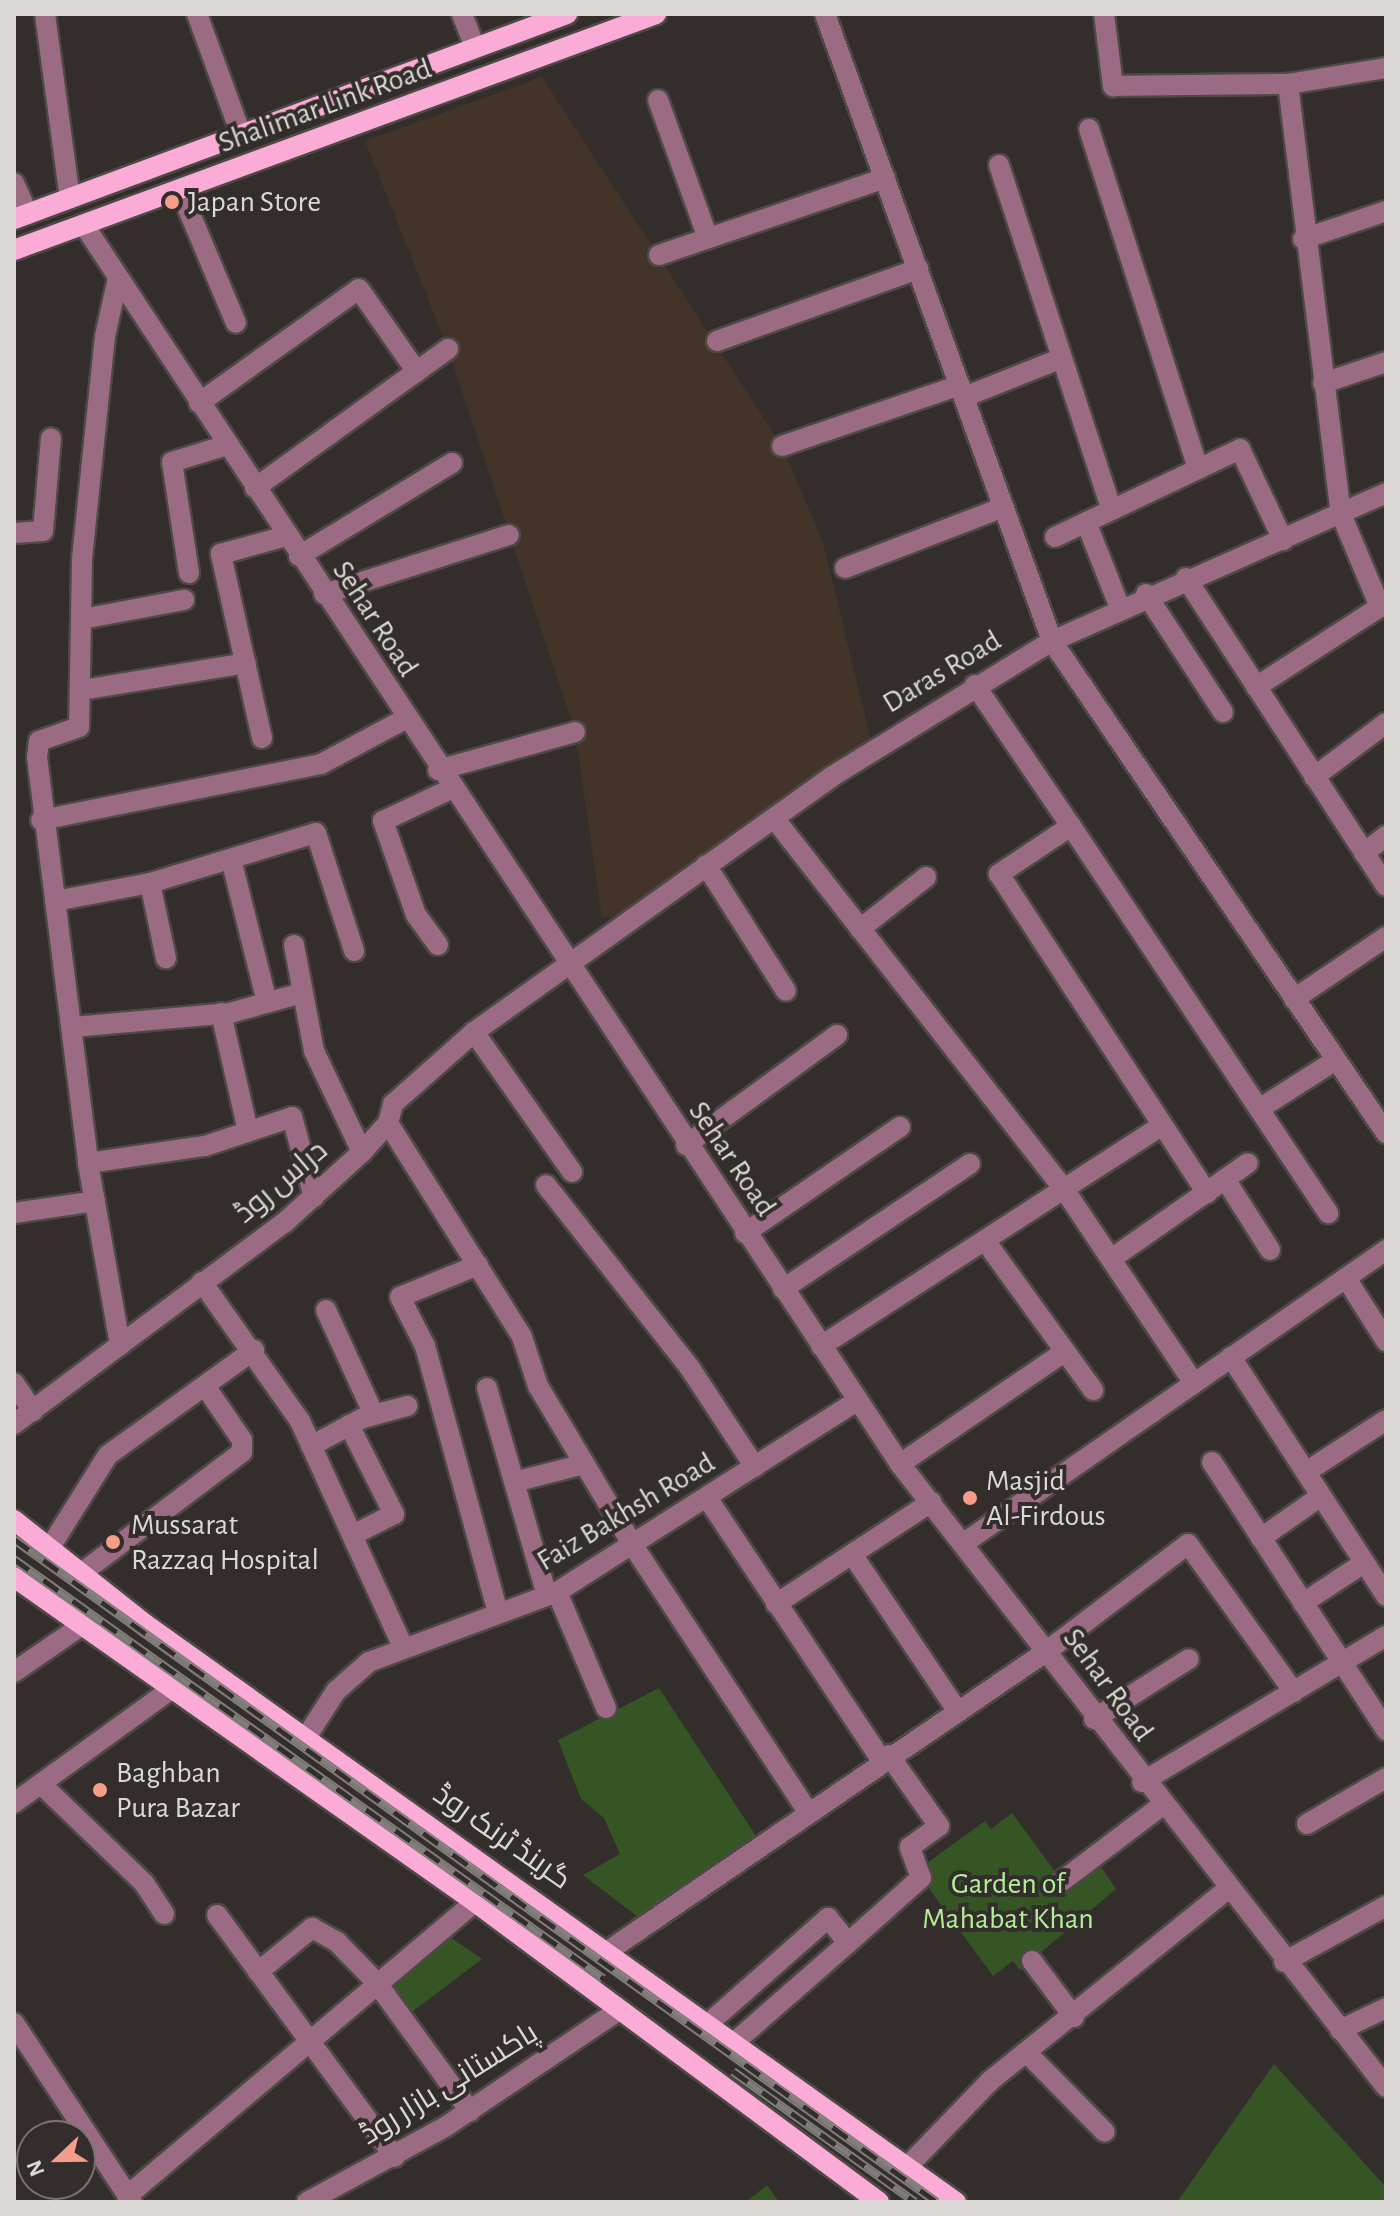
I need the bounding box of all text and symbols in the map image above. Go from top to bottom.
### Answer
street label: Shalimar Link Road [214,51,436,161]
place label: Japan Store [188,184,321,220]
marker: Japan Store [163,193,181,211]
street label: Sehar Road [324,554,426,684]
street label: Daras Road [876,623,1008,721]
street label: Sehar Road [680,1095,784,1223]
street label: دراس روڈ [227,1133,335,1231]
street label: Faiz Bakhsh Road [531,1445,721,1579]
place label: Masjid Al-Firdous [986,1463,1106,1534]
marker: Masjid Al-Firdous [961,1489,979,1507]
place label: Mussarat Razzaq Hospital [131,1507,319,1578]
marker: Mussarat Razzaq Hospital [102,1531,124,1553]
street label: Sehar Road [1055,1621,1161,1749]
place label: Baghban Pura Bazar [116,1755,240,1826]
street label: گرینڈ ٹرنک روڈ [426,1776,578,1898]
marker: Baghban Pura Bazar [91,1781,109,1799]
park label: Garden of Mahabat Khan [922,1866,1094,1936]
street label: پاکستانی بازار روڈ [353,2015,545,2153]
north arrow [16,2120,96,2200]
text: N [23,2157,49,2179]

